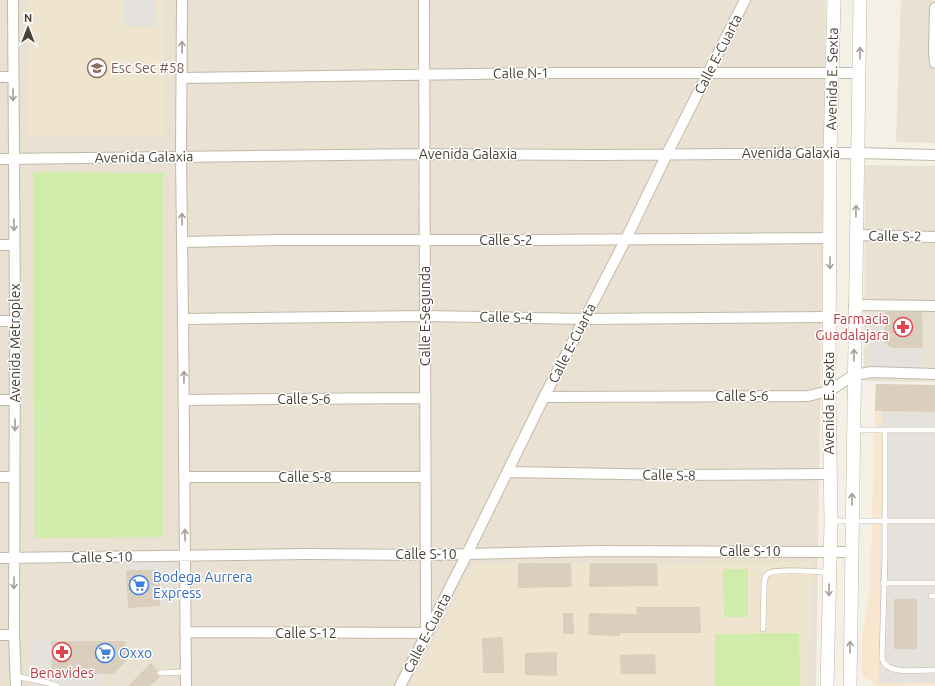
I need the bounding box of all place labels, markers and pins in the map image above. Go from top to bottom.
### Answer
school or university icon: Esc Sec #58 [86,57,108,79]
place label: Esc Sec #58 [111,60,185,76]
place label: Farmacia Guadalajara [815,311,889,343]
pharmacy icon: Farmacia Guadalajara [892,316,914,338]
place label: Bodega Aurrera Express [153,569,252,601]
supermarket icon: Bodega Aurrera Express [128,574,150,596]
pharmacy icon: Benavides [51,641,73,663]
supermarket icon: Oxxo [94,642,116,664]
place label: Oxxo [119,645,152,661]
place label: Benavides [30,665,94,681]

